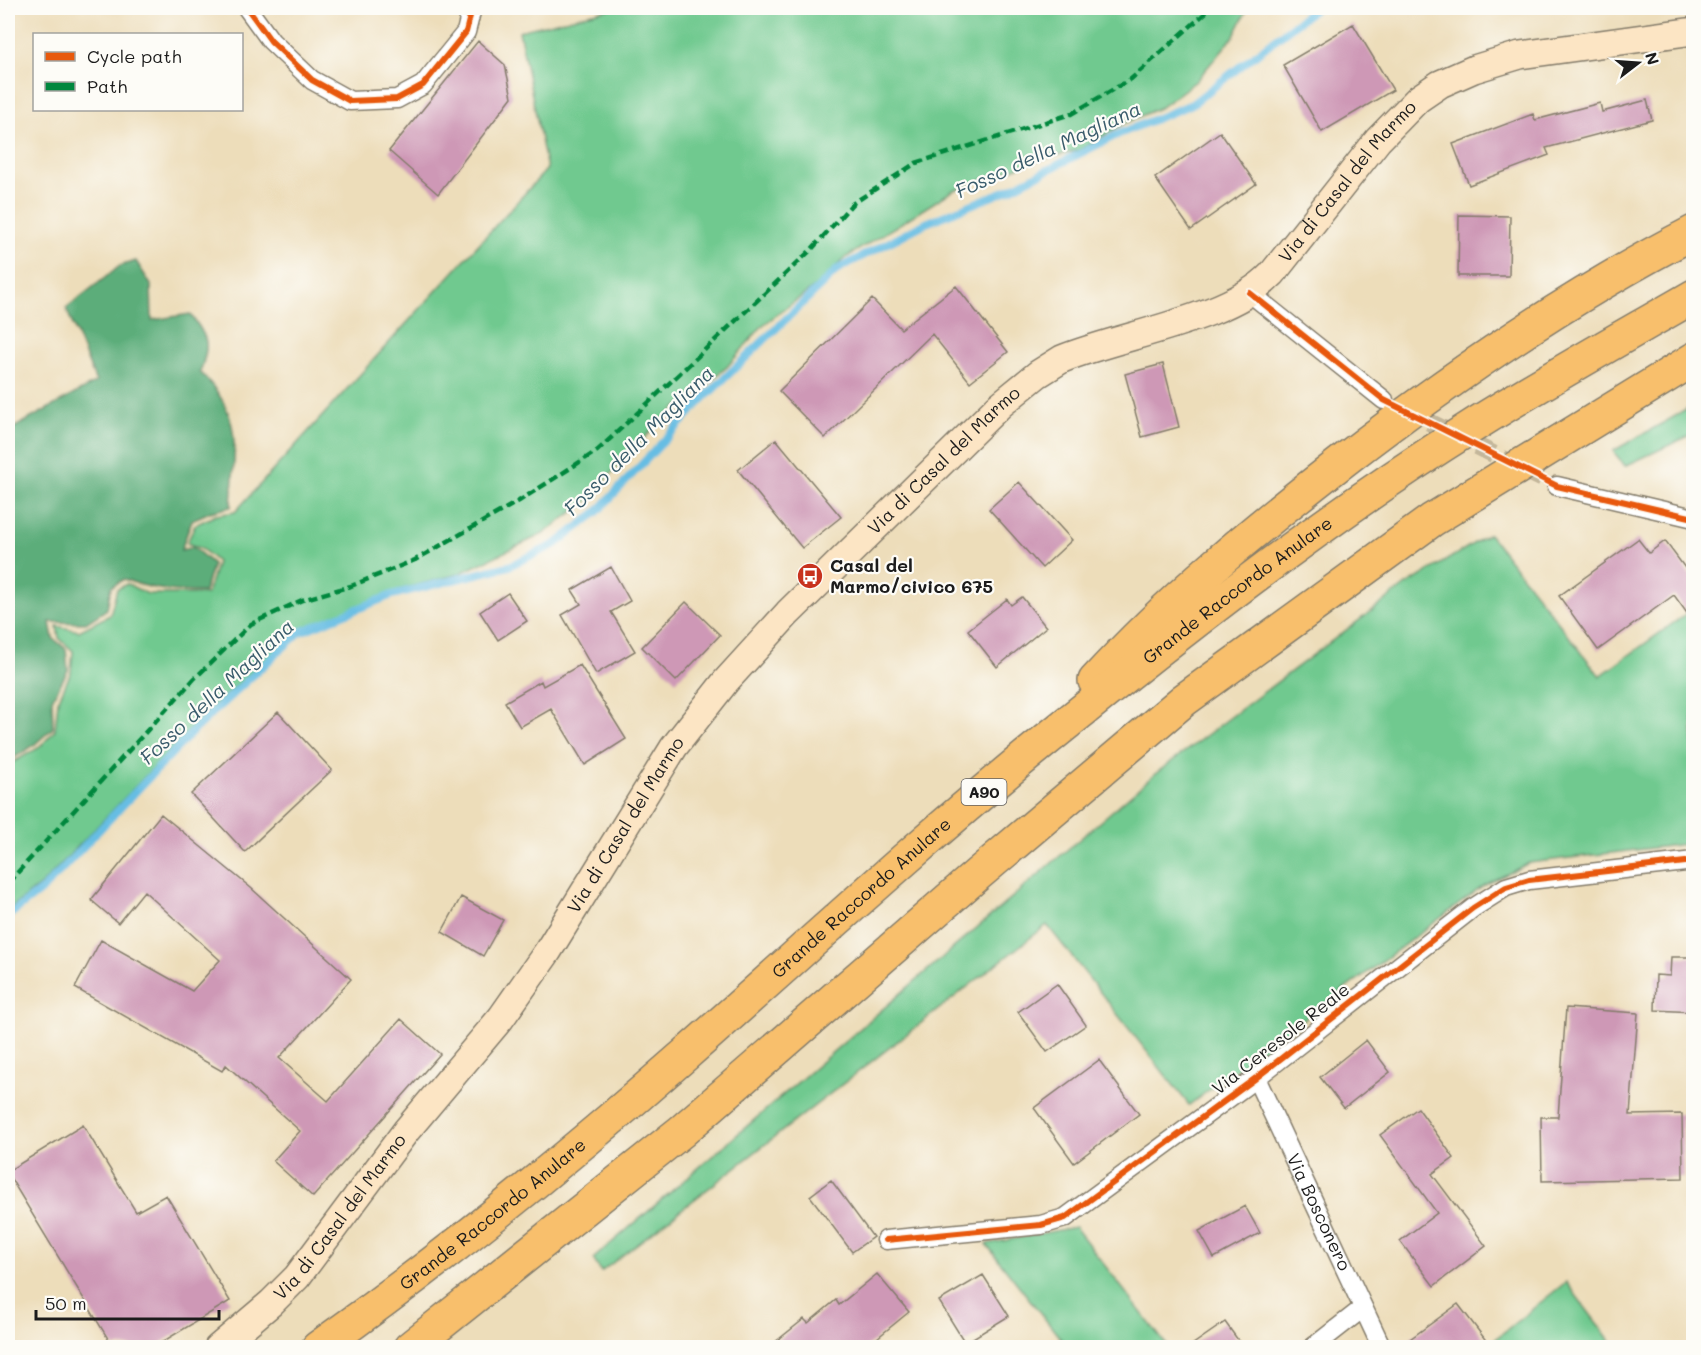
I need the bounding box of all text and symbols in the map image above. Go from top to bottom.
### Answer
legend [33,33,243,111]
north arrow [1608,33,1668,93]
text: Cycle path [87,44,182,68]
text: N [1641,50,1665,67]
text: Path [87,74,127,98]
water label: Fosso della Magliana [951,95,1145,204]
street label: Via di Casal del Marmo [1273,95,1421,267]
water label: Fosso della Magliana [558,360,719,521]
street label: Via di Casal del Marmo [862,380,1025,539]
street label: Grande Raccordo Anulare [1137,511,1337,669]
place label: Casal del Marmo/civico 675 [830,553,993,598]
bus stop icon: Casal del Marmo/civico 675 [795,561,825,591]
water label: Fosso della Magliana [134,613,299,770]
street label: Via di Casal del Marmo [561,731,689,917]
road number: A90 [962,779,1006,805]
street label: Grande Raccordo Anulare [766,812,956,983]
street label: Via Ceresole Reale [1207,977,1354,1100]
street label: Via di Casal del Marmo [268,1128,411,1305]
street label: Grande Raccordo Anulare [394,1132,590,1295]
street label: Via Bosconero [1282,1149,1357,1275]
scale bar [36,1283,219,1321]
text: 50 m [45,1291,87,1315]

